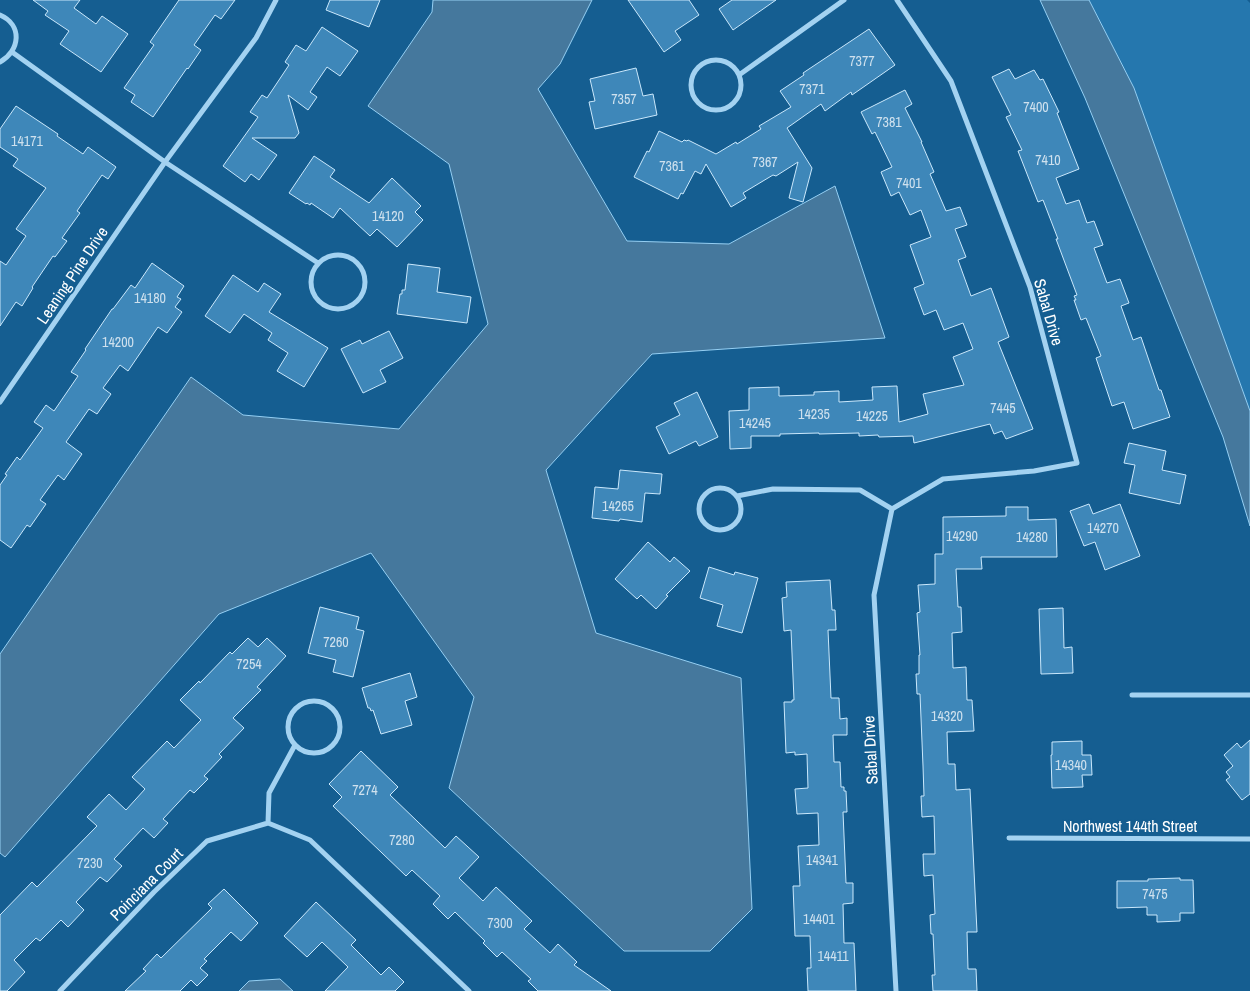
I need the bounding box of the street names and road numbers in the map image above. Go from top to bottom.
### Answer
street label: Leaning Pine Drive [31,222,113,328]
street label: Sabal Drive [1029,276,1069,348]
street label: Sabal Drive [857,715,883,785]
street label: Northwest 144th Street [1063,815,1197,837]
street label: Poinciana Court [105,842,188,925]

